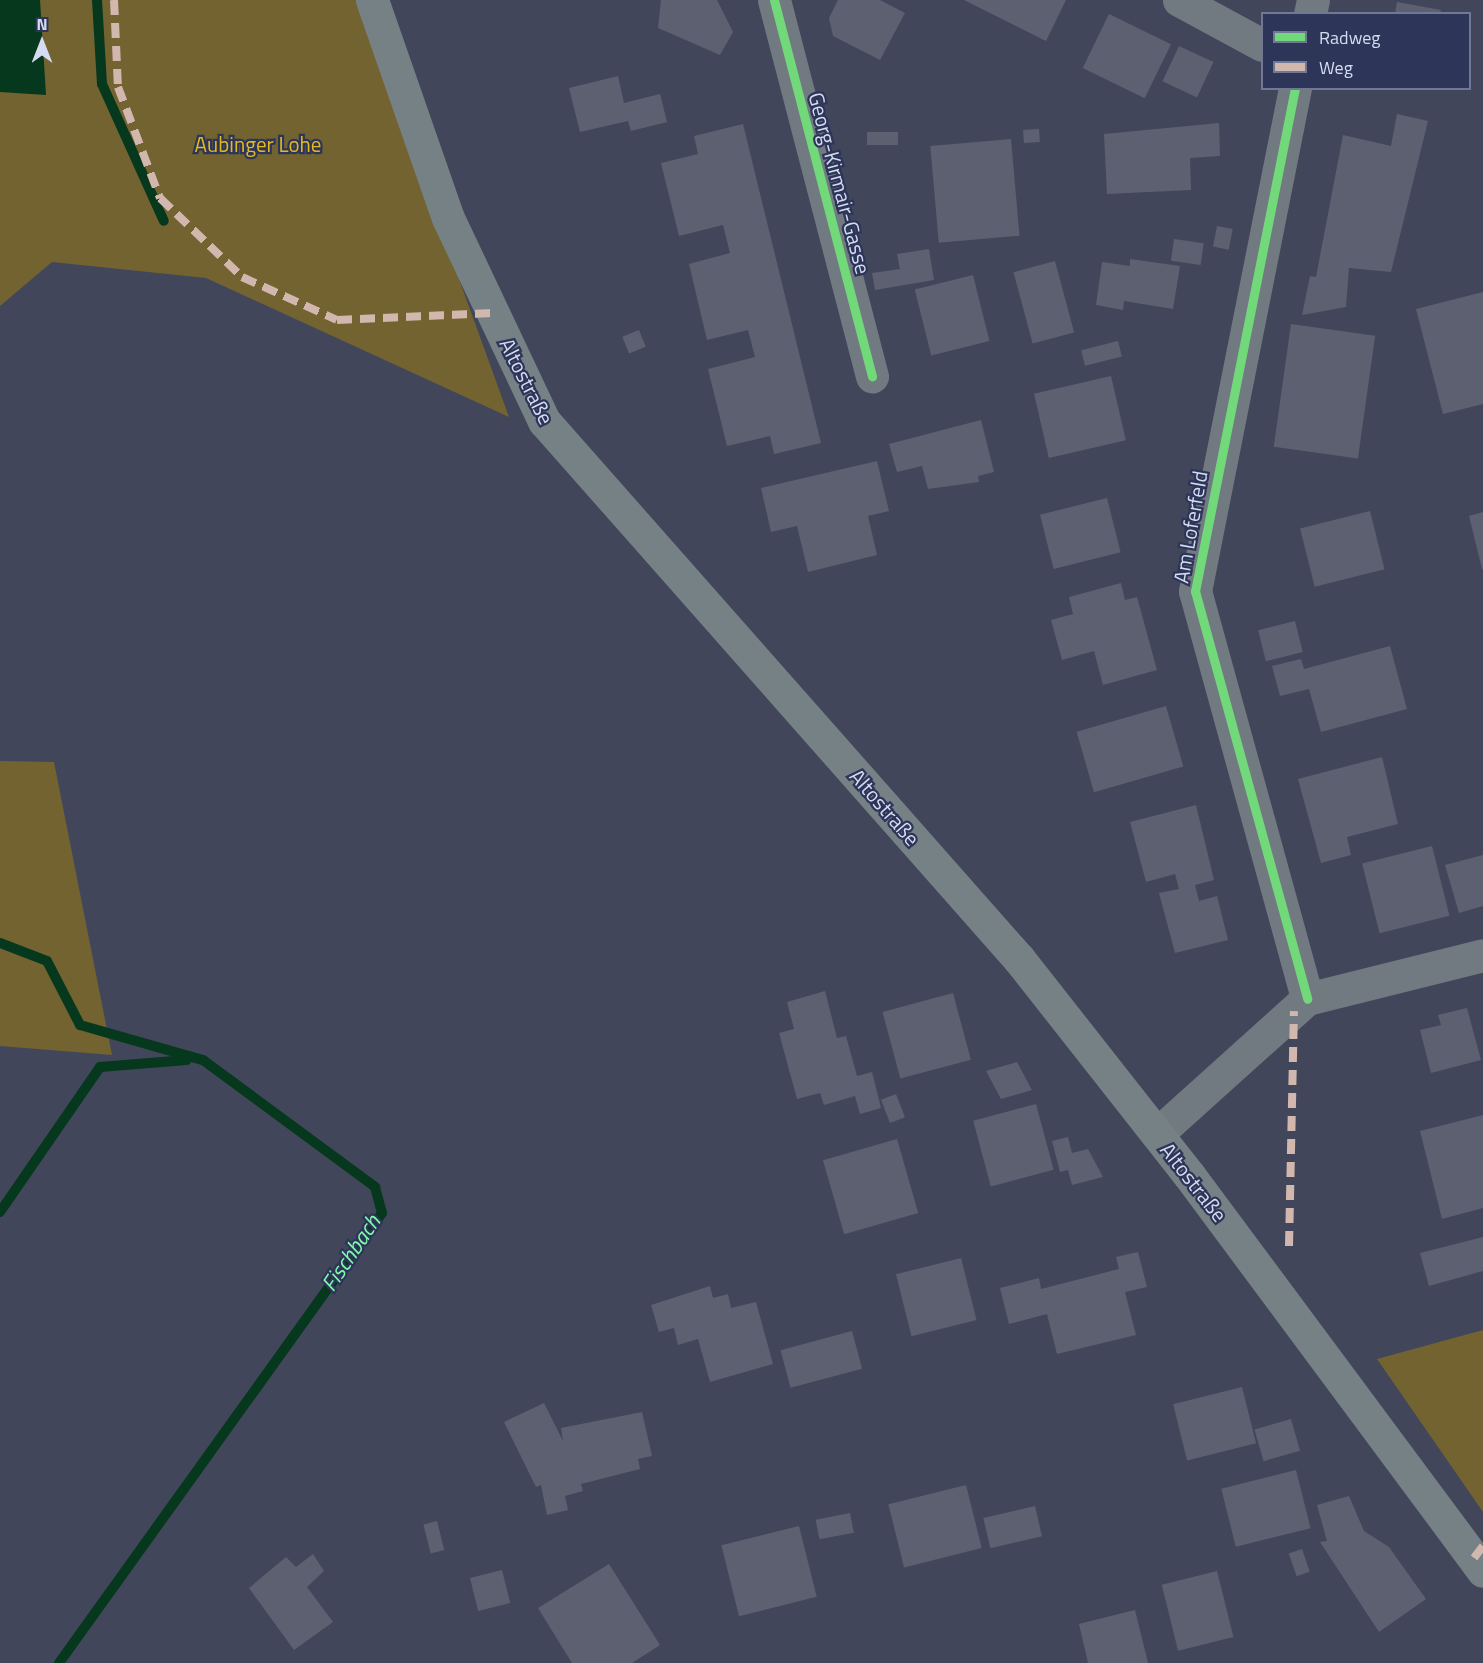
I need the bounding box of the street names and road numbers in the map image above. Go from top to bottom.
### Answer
street label: Georg-Kirmair-Gasse [804,89,876,277]
street label: Altostraße [495,334,559,428]
street label: Am Loferfeld [1168,469,1212,585]
street label: Altostraße [845,763,925,851]
street label: Altostraße [1155,1137,1233,1227]

